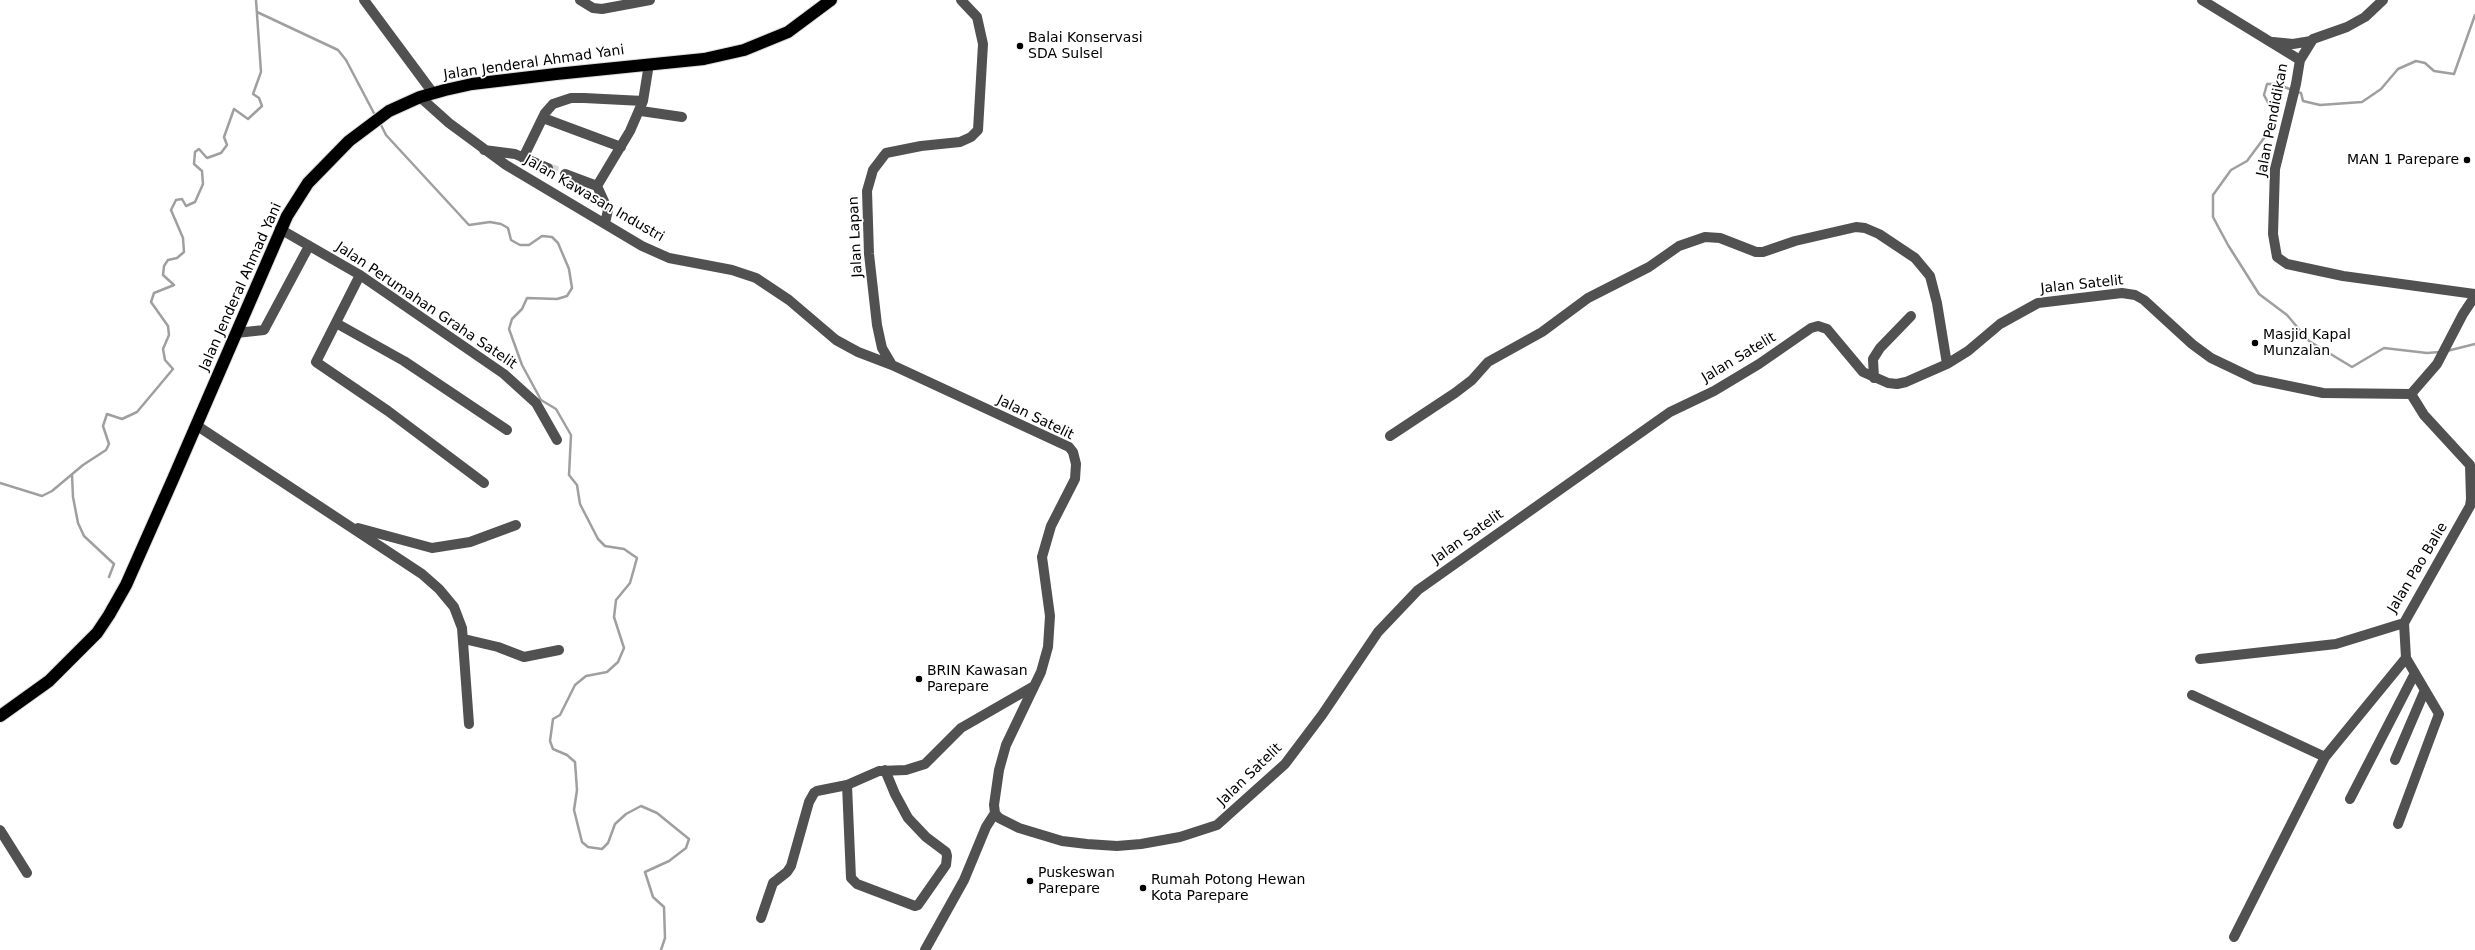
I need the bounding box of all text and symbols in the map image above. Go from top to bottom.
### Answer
place label: Balai Konservasi SDA Sulsel [1028,30,1143,62]
marker: Balai Konservasi SDA Sulsel [1015,41,1025,51]
street label: Jalan Jenderal Ahmad Yani [443,42,625,84]
street label: Jalan Pendidikan [2254,62,2292,178]
street label: Jalan Kawasan Industri [521,152,667,246]
place label: MAN 1 Parepare [2347,152,2459,168]
marker: MAN 1 Parepare [2462,155,2472,165]
street label: Jalan Lapan [845,196,867,278]
street label: Jalan Jenderal Ahmad Yani [196,200,286,374]
street label: Jalan Perumahan Graha Satelit [332,239,520,373]
street label: Jalan Satelit [2040,272,2124,298]
place label: Masjid Kapal Munzalan [2263,327,2351,360]
street label: Jalan Satelit [1699,329,1779,387]
marker: Masjid Kapal Munzalan [2250,338,2260,348]
street label: Jalan Satelit [994,392,1076,444]
street label: Jalan Satelit [1429,506,1507,568]
street label: Jalan Pao Balie [2384,520,2452,616]
place label: BRIN Kawasan Parepare [927,663,1028,696]
marker: BRIN Kawasan Parepare [914,674,924,684]
street label: Jalan Satelit [1214,740,1286,810]
place label: Puskeswan Parepare [1038,865,1115,898]
place label: Rumah Potong Hewan Kota Parepare [1151,872,1305,904]
marker: Puskeswan Parepare [1025,876,1035,886]
marker: Rumah Potong Hewan Kota Parepare [1138,883,1148,893]

